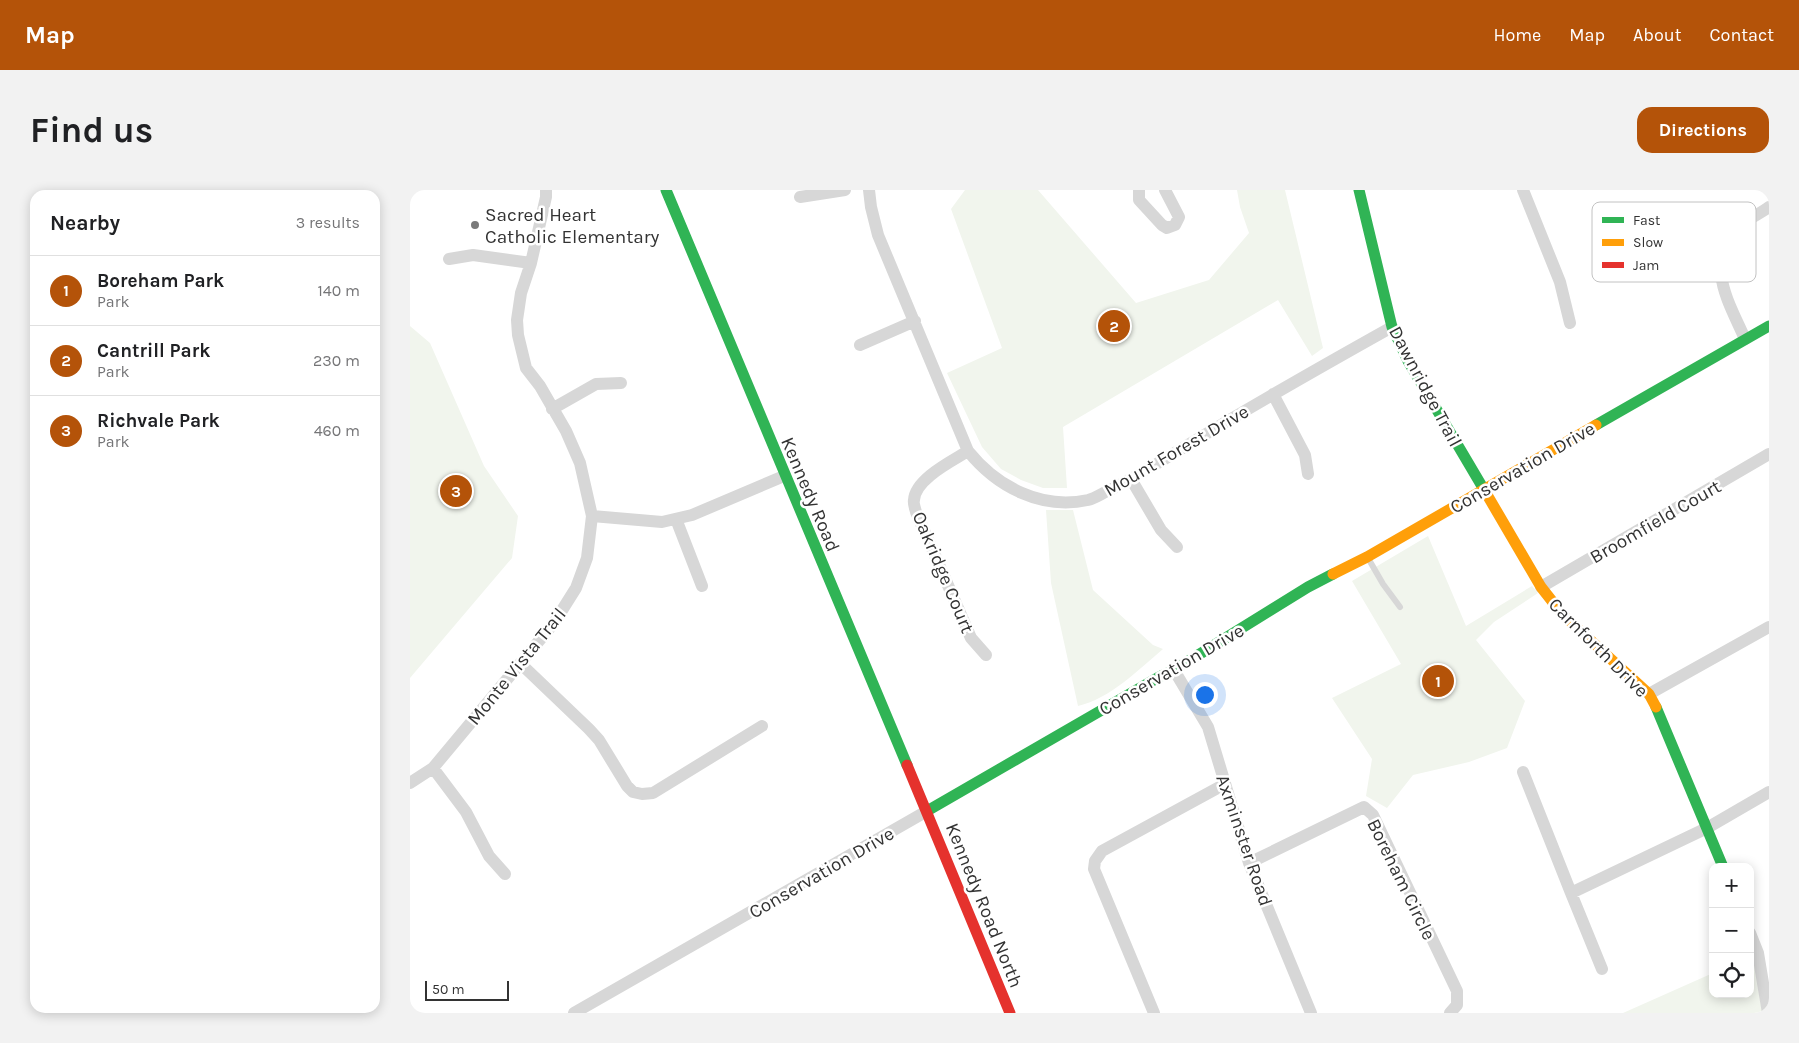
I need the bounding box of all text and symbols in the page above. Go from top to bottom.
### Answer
text: Map [25,21,75,49]
text: Home [1493,24,1541,46]
text: Map [1569,24,1605,46]
text: About [1633,24,1682,46]
text: Contact [1710,24,1774,46]
button: Directions [1637,107,1769,153]
text: Find us [30,110,153,151]
legend [1592,202,1756,282]
place label: Sacred Heart Catholic Elementary [485,204,660,248]
text: Nearby [50,211,120,235]
text: Fast [1633,212,1660,229]
text: 3 results [296,213,360,232]
marker: Sacred Heart Catholic Elementary [469,219,481,231]
text: Slow [1633,234,1663,251]
text: Jam [1633,257,1659,274]
text: Boreham Park [97,270,224,292]
text: 1 [63,281,69,300]
text: 140 m [318,281,360,300]
text: Park [97,292,129,311]
pin: 2 [1098,307,1130,345]
street label: Dawnridge Trail [1384,322,1466,451]
text: Cantrill Park [97,340,210,362]
text: 2 [61,351,71,370]
text: 230 m [313,351,360,370]
text: Park [97,362,129,381]
street label: Mount Forest Drive [1100,400,1253,501]
text: Richvale Park [97,410,220,432]
street label: Conservation Drive [1446,417,1599,518]
text: 3 [61,421,71,440]
text: 460 m [314,421,360,440]
text: Park [97,432,129,451]
street label: Kennedy Road [776,434,844,555]
pin: 3 [440,472,472,510]
street label: Broomfield Court [1586,475,1725,568]
street label: Oakridge Court [908,508,979,636]
street label: Carnforth Drive [1544,593,1653,702]
street label: Monte Vista Trail [463,604,571,730]
street label: Conservation Drive [1095,619,1248,720]
pin: 1 [1422,662,1454,700]
your location [1192,682,1218,708]
street label: Axminster Road [1211,772,1277,909]
street label: Boreham Circle [1362,815,1440,944]
street label: Kennedy Road North [941,820,1027,991]
street label: Conservation Drive [745,822,898,923]
map controls [1709,863,1754,998]
button: + [1709,863,1754,908]
button: − [1709,908,1754,953]
button: locate [1709,953,1754,998]
scale bar [425,978,509,1001]
text: 50 m [432,981,465,998]

